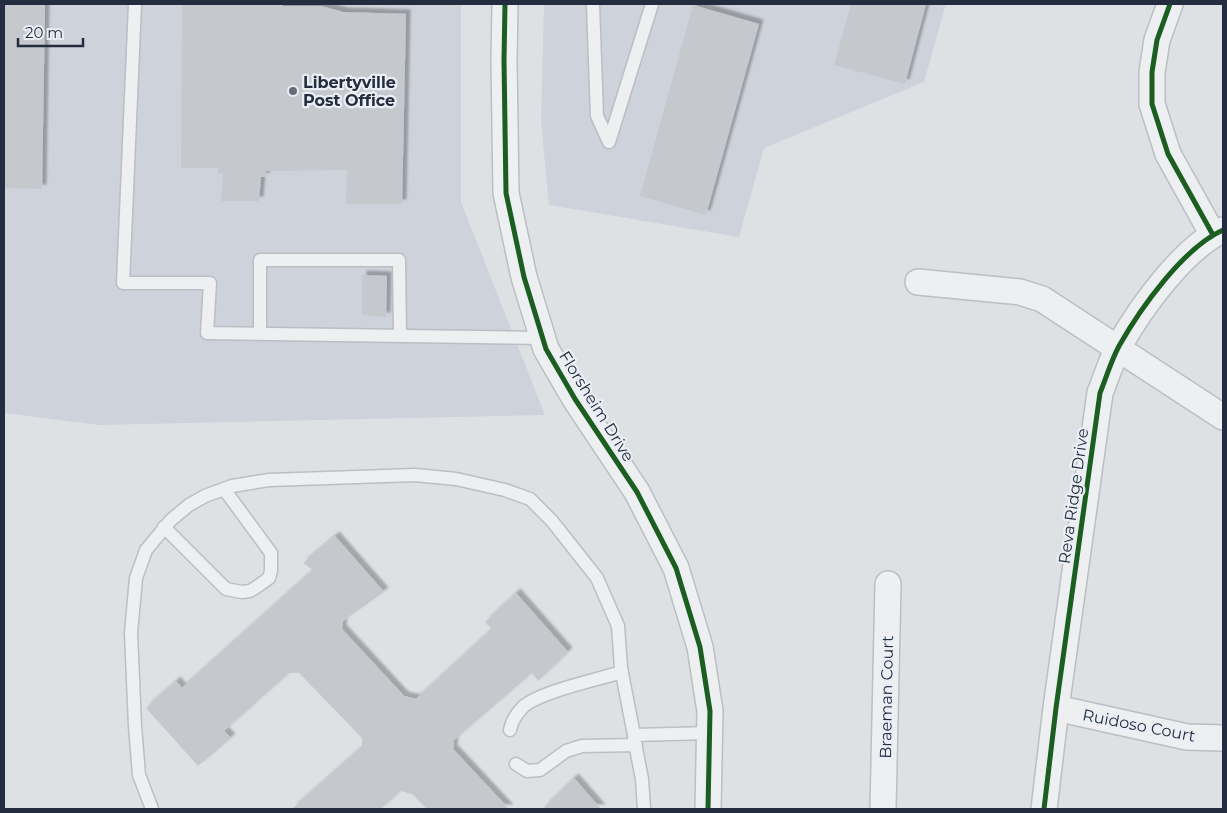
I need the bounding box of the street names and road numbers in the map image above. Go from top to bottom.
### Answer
street label: Florsheim Drive [555,348,638,465]
street label: Reva Ridge Drive [1055,427,1092,565]
street label: Braeman Court [876,635,897,759]
street label: Ruidoso Court [1081,705,1197,746]

